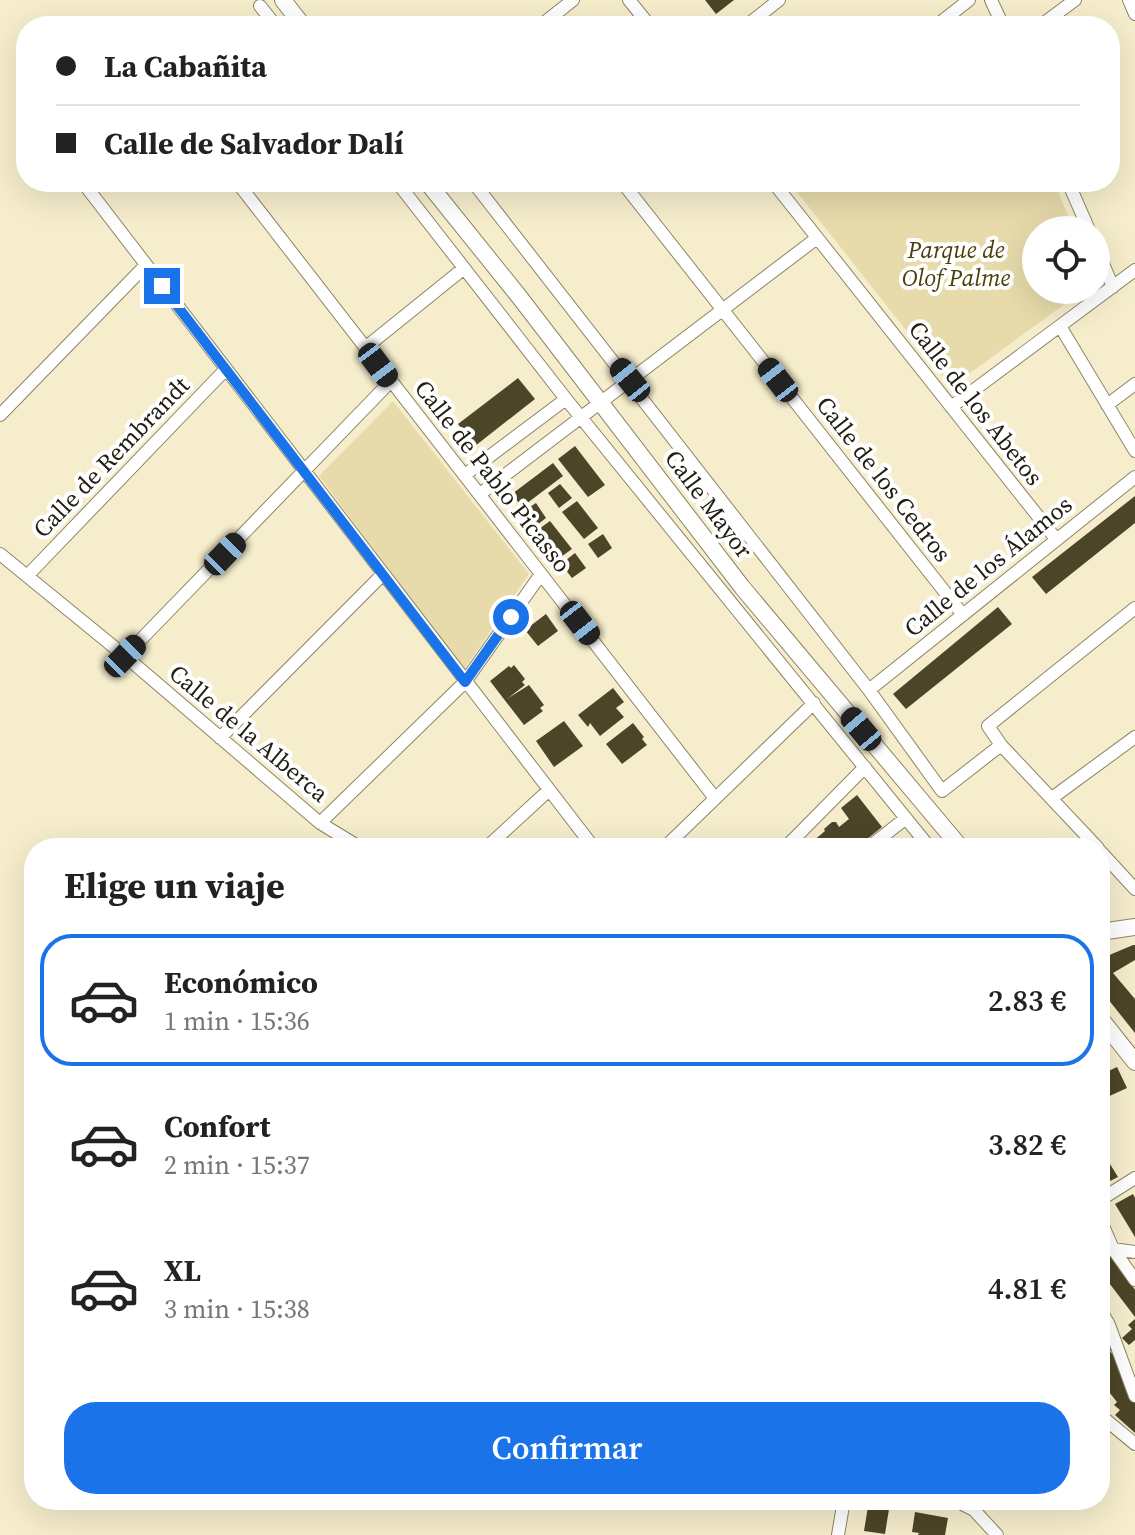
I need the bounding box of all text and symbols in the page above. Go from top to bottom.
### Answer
text: La Cabañita [104,46,267,87]
text: Calle de Salvador Dalí [104,123,403,164]
map controls [1022,216,1110,304]
button: locate [1022,216,1110,304]
park label: Parque de Olof Palme [902,233,1011,294]
route end [144,268,180,304]
street label: Calle de los Abetos [901,314,1051,492]
car [354,339,402,391]
car [606,354,654,406]
car [754,354,802,406]
street label: Calle de Rembrandt [26,369,197,545]
street label: Calle de Pablo Picasso [407,373,579,579]
street label: Calle de los Cedros [809,389,959,569]
street label: Calle Mayor [657,443,761,565]
street label: Calle de los Álamos [897,488,1079,644]
car [200,528,250,580]
car [556,597,604,649]
route start [493,599,529,635]
car [100,630,150,682]
street label: Calle de la Alberca [162,657,336,810]
car [836,703,886,755]
text: Elige un viaje [64,861,285,910]
text: Económico [164,962,318,1003]
icon: car [68,964,140,1036]
text: 2.83 € [988,980,1066,1021]
text: 1 min · 15:36 [164,1003,310,1039]
text: Confort [164,1106,270,1147]
icon: car [68,1108,140,1180]
text: 3.82 € [988,1124,1066,1165]
text: 2 min · 15:37 [164,1147,310,1183]
text: XL [164,1250,201,1291]
icon: car [68,1252,140,1324]
text: 4.81 € [988,1268,1066,1309]
text: 3 min · 15:38 [164,1291,310,1327]
button: Confirmar [64,1402,1070,1494]

